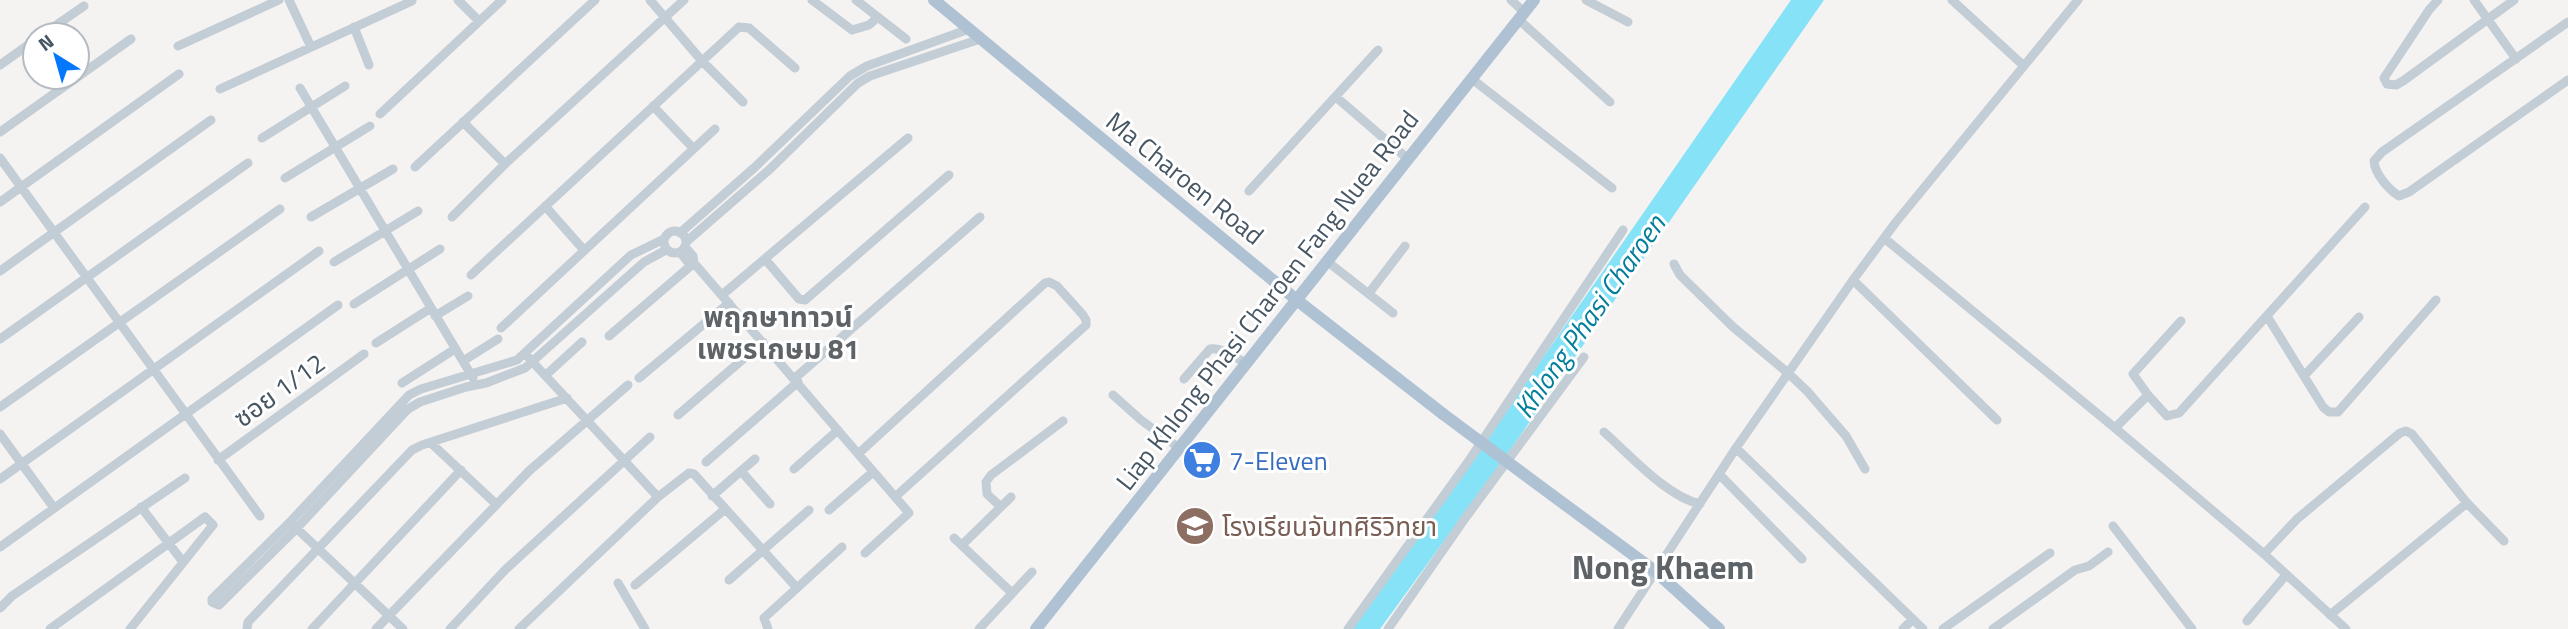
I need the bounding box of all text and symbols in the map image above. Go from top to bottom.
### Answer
north arrow [21,21,91,91]
text: N [31,26,59,58]
street label: Ma Charoen Road [1098,102,1272,254]
street label: Liap Khlong Phasi Charoen Fang Nuea Road [1106,102,1428,498]
water label: Khlong Phasi Charoen [1503,204,1676,427]
district label: พฤกษาทาวน์ เพชรเกษม 81 [697,295,859,370]
street label: ซอย 1/12 [225,343,333,437]
supermarket icon: 7-Eleven [1181,439,1223,481]
place label: 7-Eleven [1229,441,1328,480]
school or university icon: โรงเรียนจันทศิริวิทยา [1174,505,1216,547]
place label: โรงเรียนจันทศิริวิทยา [1222,507,1437,546]
district label: Nong Khaem [1572,542,1754,592]

